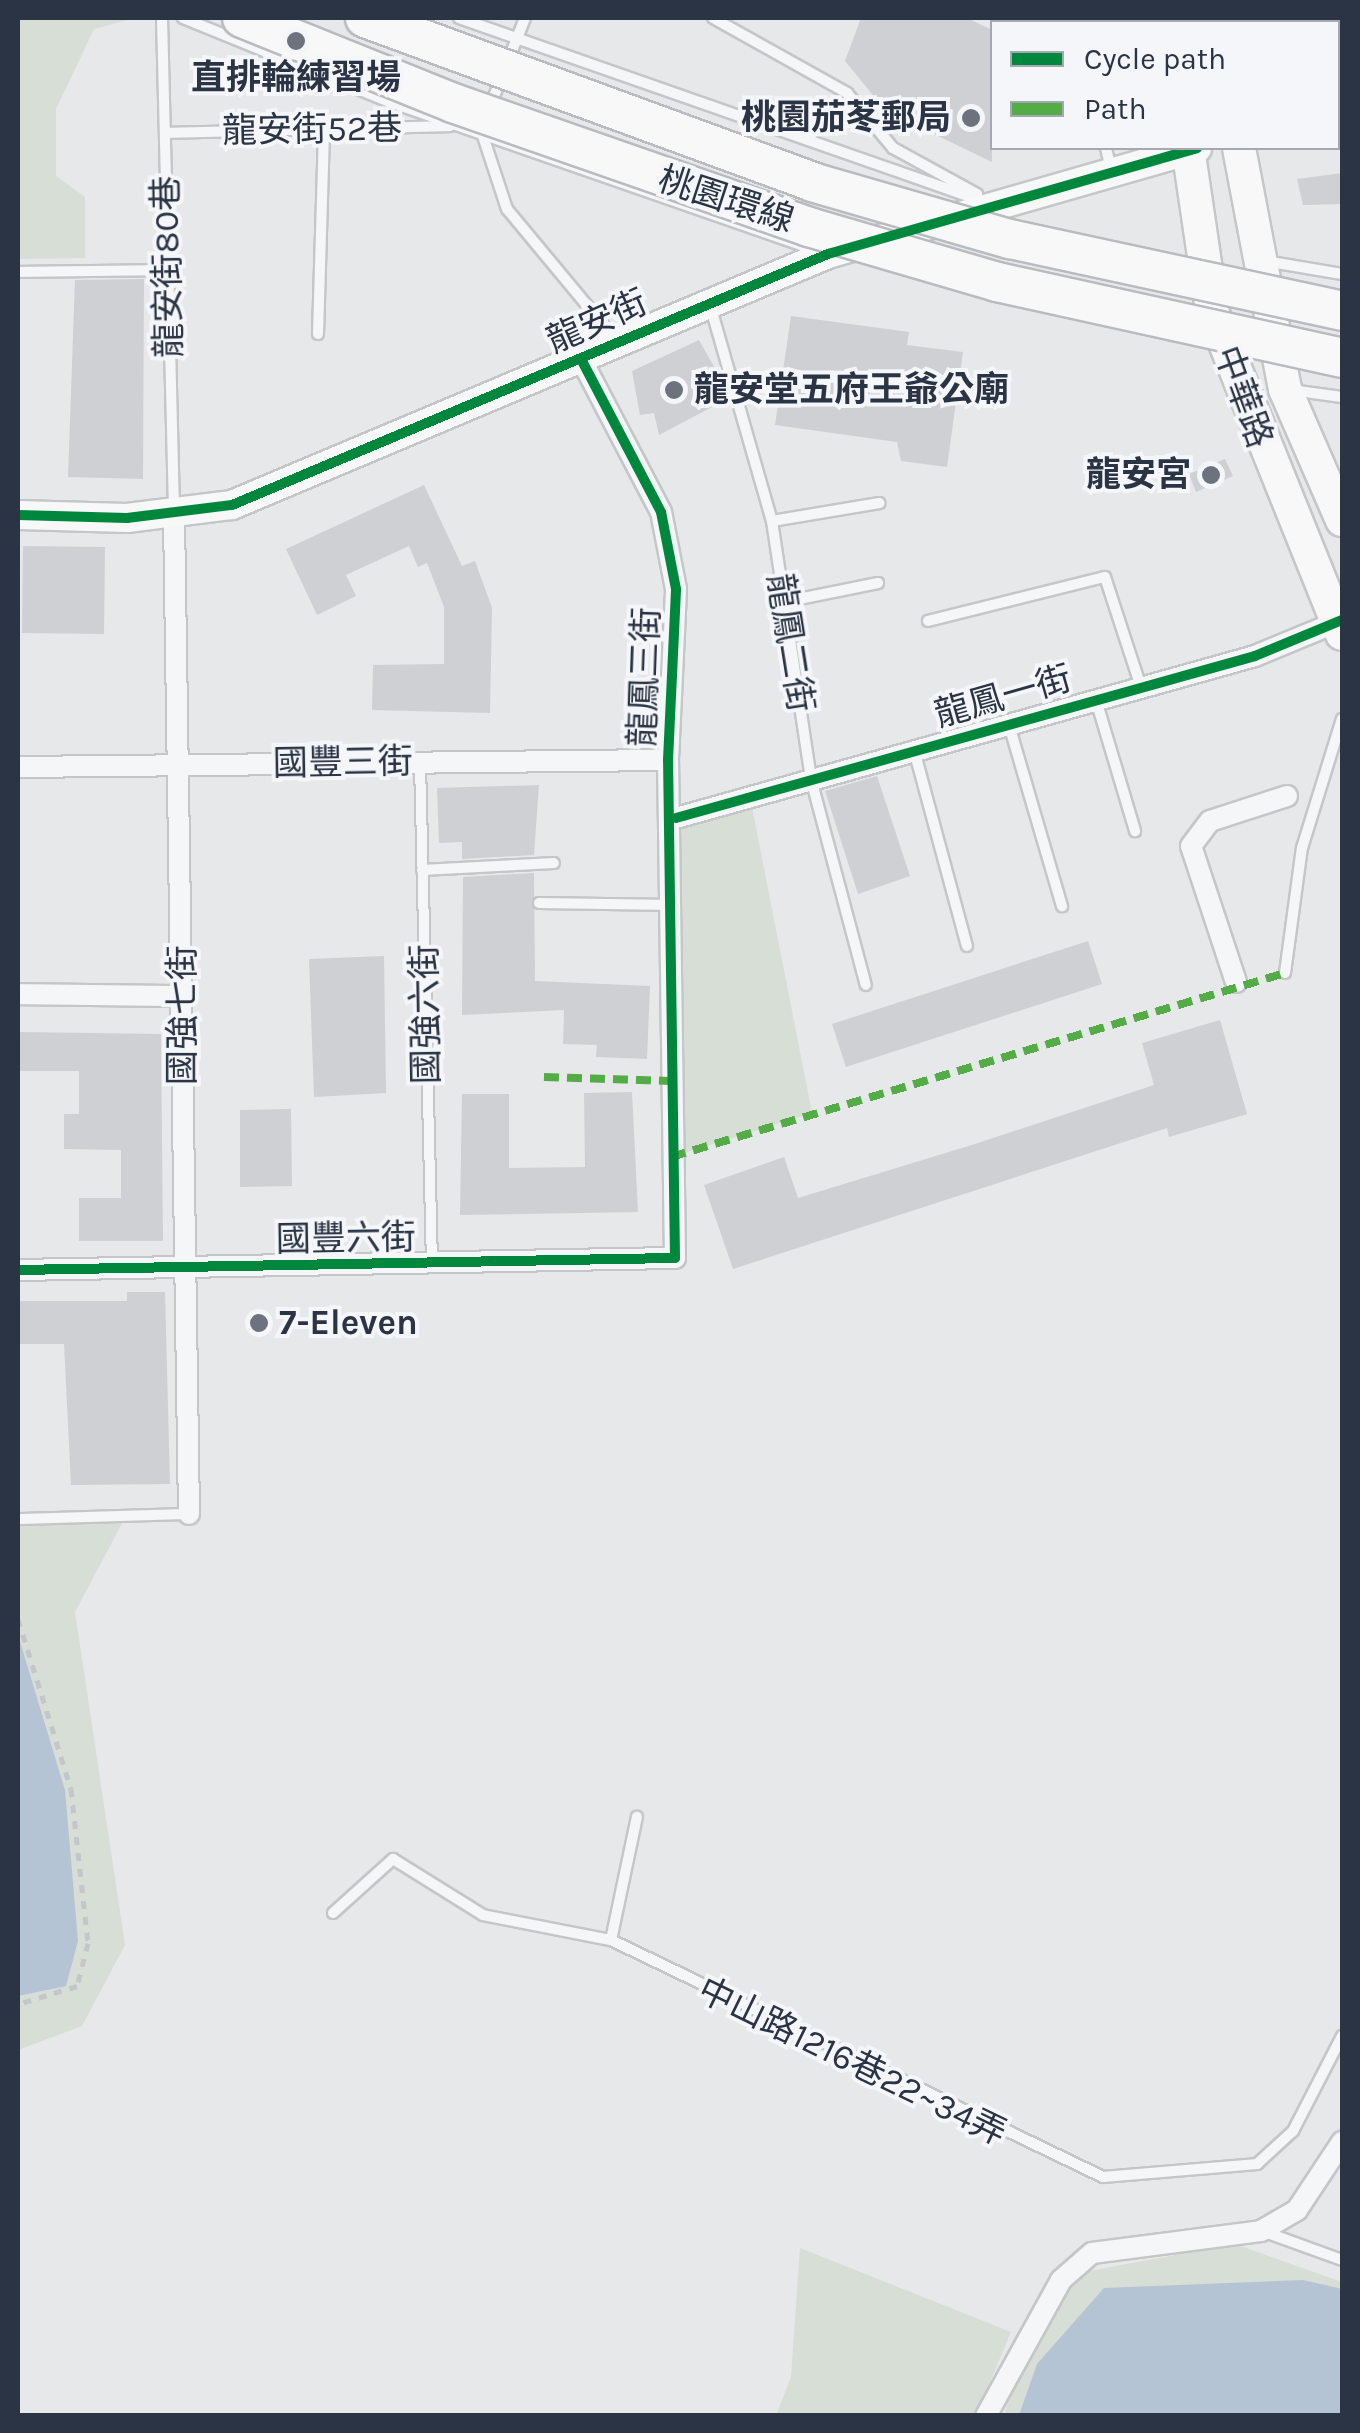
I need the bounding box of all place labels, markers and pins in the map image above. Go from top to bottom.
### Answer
marker: 直排輪練習場 [285,30,307,52]
place label: 直排輪練習場 [191,57,401,99]
place label: 桃園茄苳郵局 [741,97,951,139]
marker: 桃園茄苳郵局 [960,107,982,129]
place label: 龍安堂五府王爺公廟 [694,369,1009,411]
marker: 龍安堂五府王爺公廟 [663,379,685,401]
place label: 龍安宮 [1086,454,1191,496]
marker: 龍安宮 [1200,464,1222,486]
place label: 7-Eleven [279,1302,418,1344]
marker: 7-Eleven [248,1312,270,1334]

